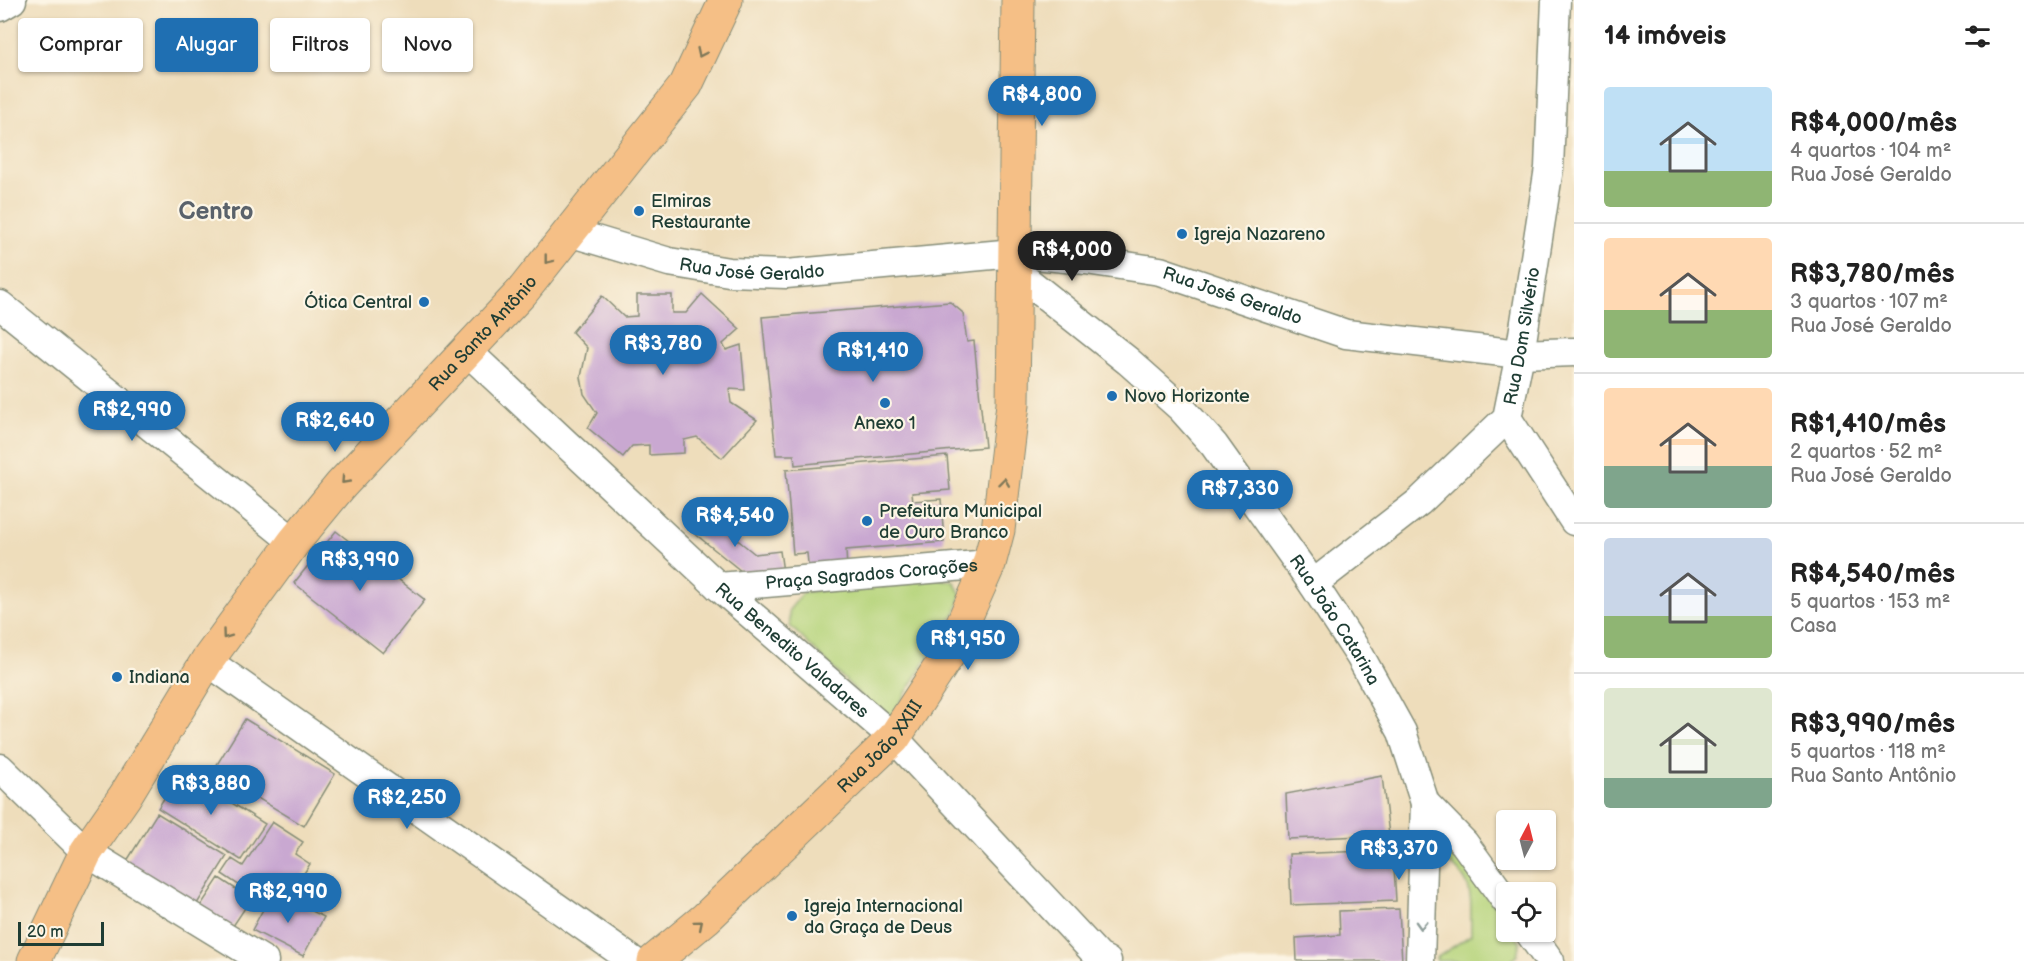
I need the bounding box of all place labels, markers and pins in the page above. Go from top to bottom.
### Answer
pin: R$4,800 [987,76,1097,127]
place label: Elmiras Restaurante [651,191,751,233]
marker: Elmiras Restaurante [632,204,646,218]
place label: Igreja Nazareno [1194,224,1326,245]
marker: Igreja Nazareno [1175,227,1189,241]
pin: R$4,000 [1017,231,1127,282]
place label: Ótica Central [304,290,412,313]
marker: Ótica Central [417,295,431,309]
pin: R$3,780 [608,325,718,376]
pin: R$1,410 [818,332,928,383]
place label: Novo Horizonte [1124,386,1250,407]
marker: Novo Horizonte [1105,389,1119,403]
pin: R$2,990 [77,391,187,442]
marker: Anexo 1 [878,396,892,410]
pin: R$2,640 [280,402,390,453]
place label: Anexo 1 [854,413,916,434]
pin: R$7,330 [1185,470,1295,521]
pin: R$4,540 [680,497,790,548]
place label: Prefeitura Municipal de Ouro Branco [879,501,1042,543]
marker: Prefeitura Municipal de Ouro Branco [860,514,874,528]
pin: R$3,990 [305,541,415,592]
pin: R$1,950 [913,620,1023,671]
place label: Indiana [129,667,190,688]
marker: Indiana [110,670,124,684]
pin: R$3,880 [156,765,266,816]
pin: R$2,250 [352,779,462,830]
pin: R$3,370 [1344,830,1454,881]
pin: R$2,990 [233,873,343,924]
place label: Igreja Internacional da Graça de Deus [804,896,963,938]
marker: Igreja Internacional da Graça de Deus [785,909,799,923]

